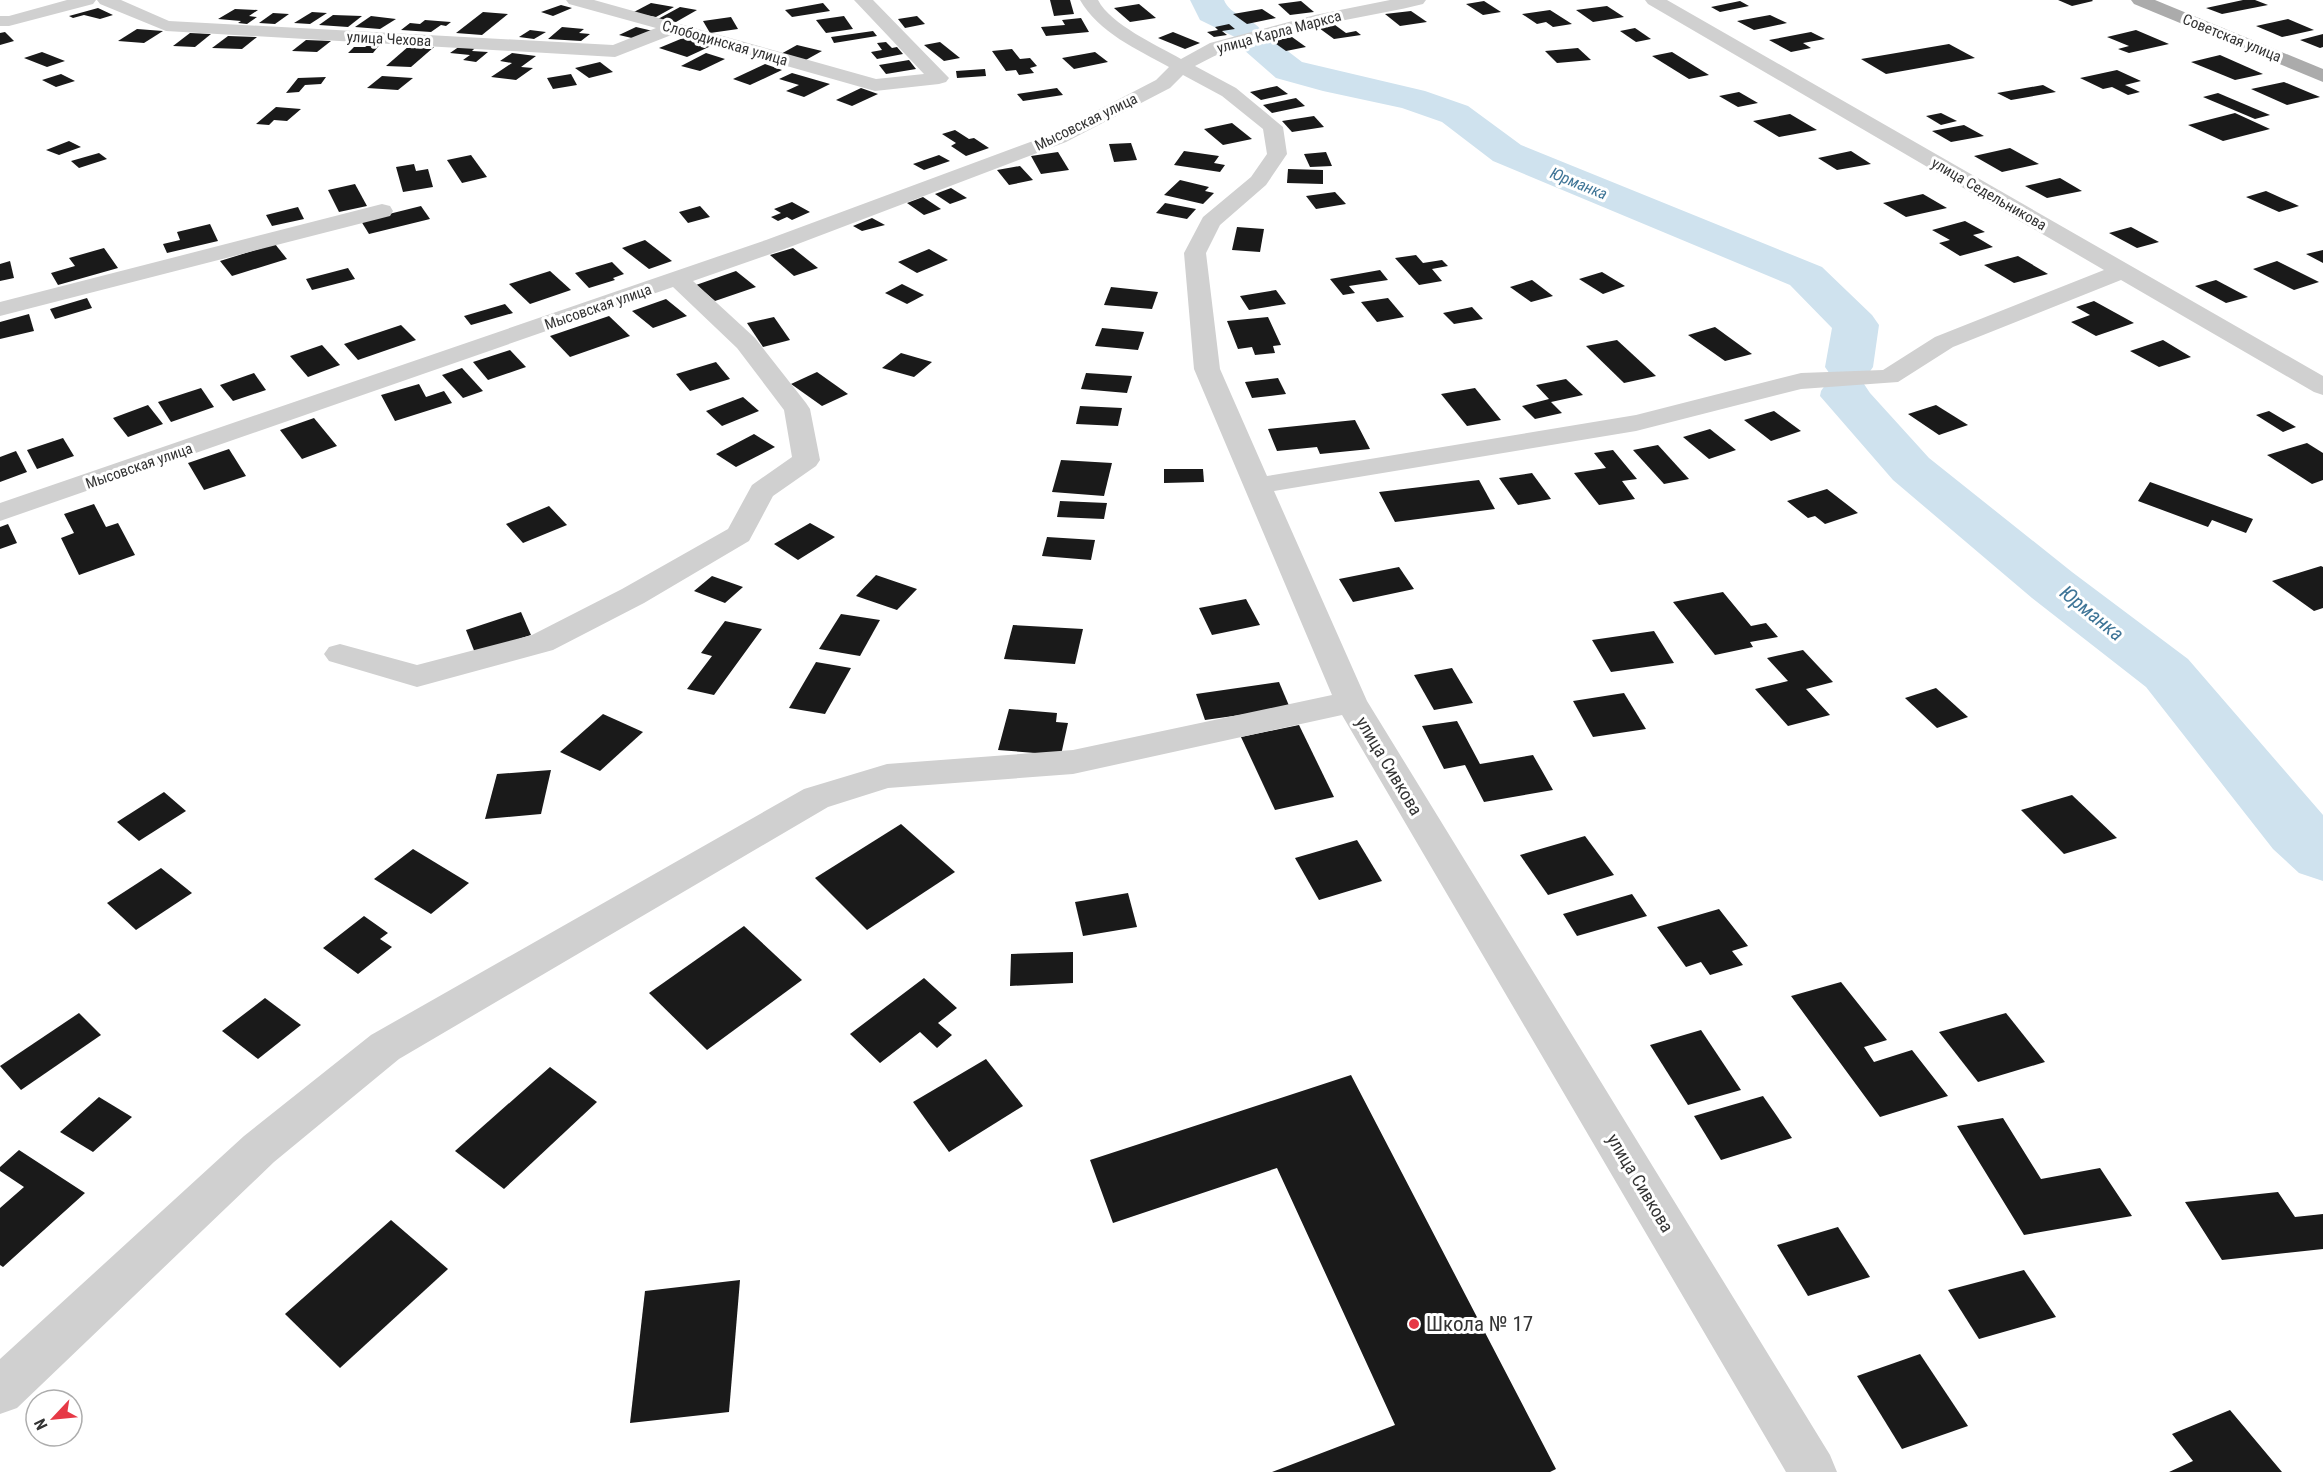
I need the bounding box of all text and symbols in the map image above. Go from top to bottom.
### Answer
street label: улица Карла Маркса [1215,7,1343,57]
street label: Советская улица [2180,10,2284,66]
street label: Слободинская улица [660,16,790,70]
street label: улица Чехова [346,28,432,50]
street label: Мысовская улица [1032,89,1140,155]
street label: улица Седельникова [1928,154,2050,234]
water label: Юрманка [1547,163,1610,203]
street label: Мысовская улица [542,280,654,334]
street label: Мысовская улица [83,439,195,493]
water label: Юрманка [2055,580,2129,646]
street label: улица Сивкова [1352,713,1427,819]
street label: улица Сивкова [1603,1130,1678,1236]
place label: Школа № 17 [1426,1312,1533,1336]
marker: Школа № 17 [1407,1317,1421,1331]
north arrow [24,1388,84,1448]
text: N [30,1416,52,1433]

